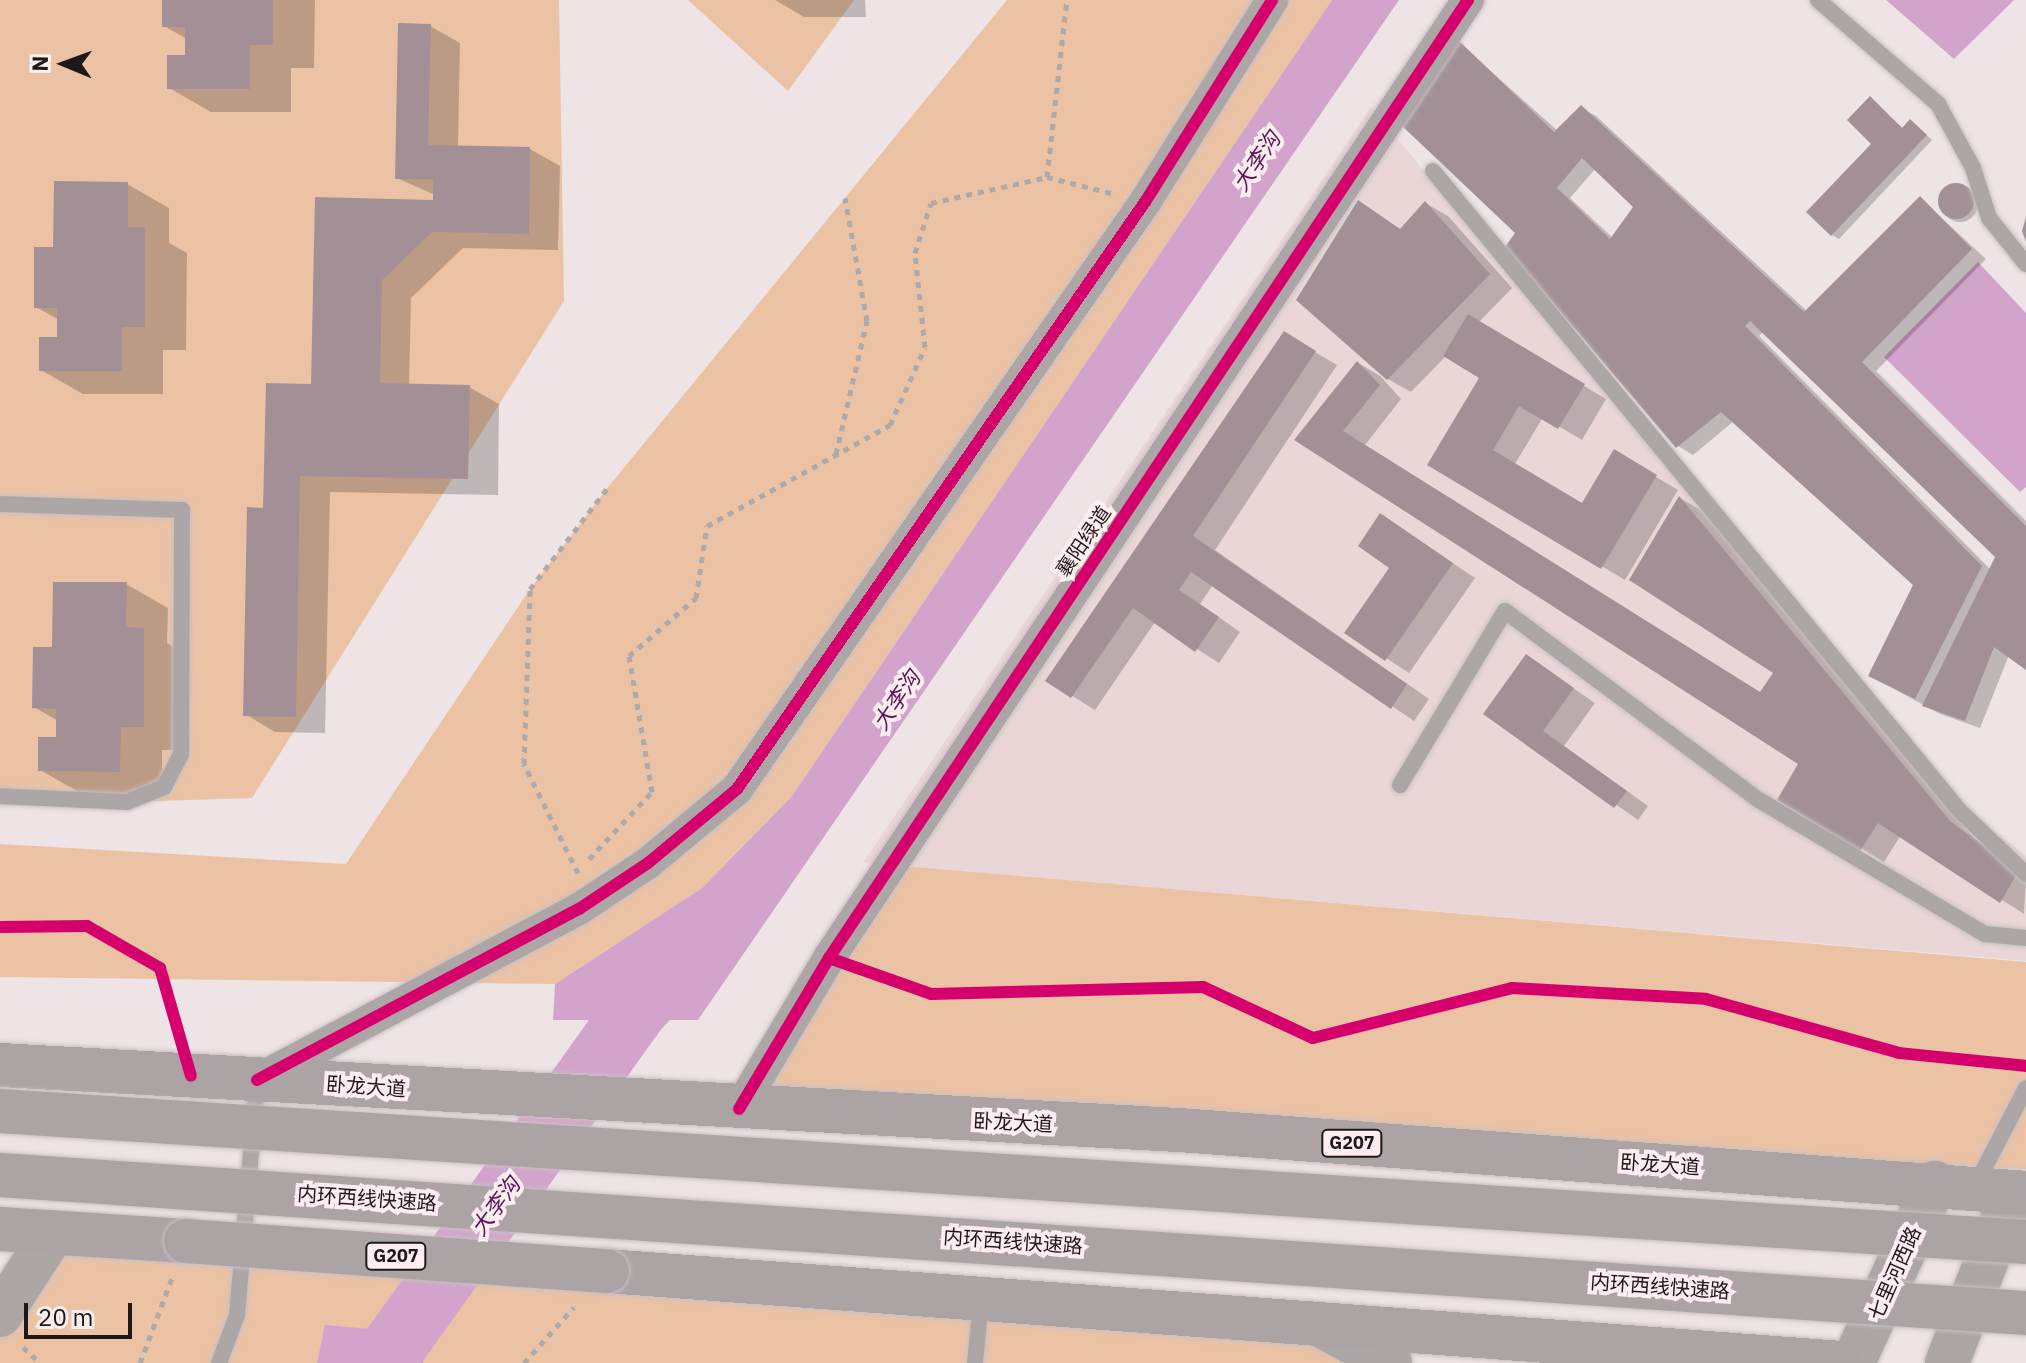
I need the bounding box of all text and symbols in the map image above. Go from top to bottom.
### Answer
north arrow [24,24,104,104]
text: N [25,55,54,72]
water label: 大李沟 [1227,126,1285,196]
street label: 襄阳绿道 [1051,501,1115,581]
water label: 大李沟 [867,665,925,735]
street label: 卧龙大道 [325,1071,407,1101]
street label: 卧龙大道 [972,1108,1054,1136]
road number: G207 [1320,1129,1384,1157]
street label: 卧龙大道 [1619,1149,1701,1179]
water label: 大李沟 [465,1172,525,1240]
street label: 内环西线快速路 [296,1181,438,1215]
street label: 七里河西路 [1863,1222,1925,1324]
street label: 内环西线快速路 [942,1224,1084,1258]
road number: G207 [364,1242,428,1270]
street label: 内环西线快速路 [1589,1269,1731,1303]
scale bar [28,1287,136,1337]
text: 20 m [38,1301,93,1333]

